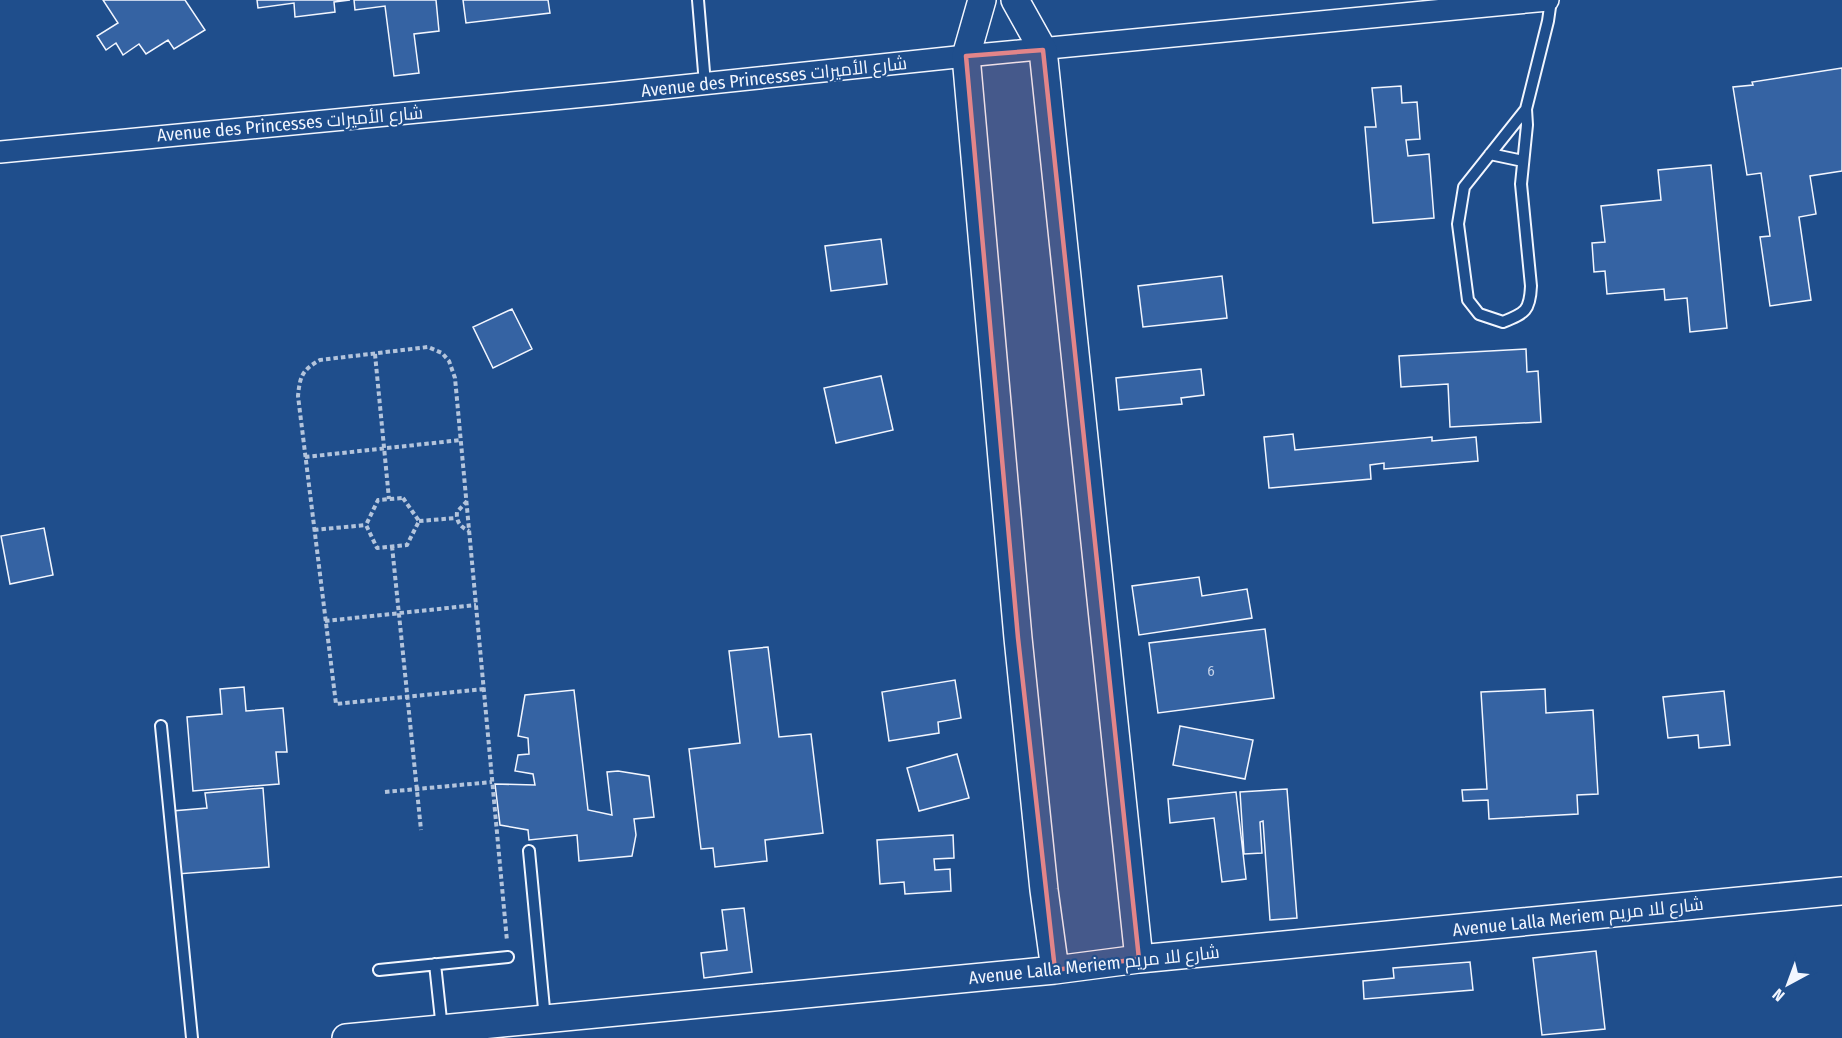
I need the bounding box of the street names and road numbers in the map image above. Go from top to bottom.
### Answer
street label: Avenue des Princesses شارع الأميرات [640,52,908,103]
street label: Avenue des Princesses شارع الأميرات [156,101,424,148]
street label: Avenue Lalla Meriem شارع للا مريم [1451,893,1705,942]
street label: Avenue Lalla Meriem شارع للا مريم [967,941,1221,990]

